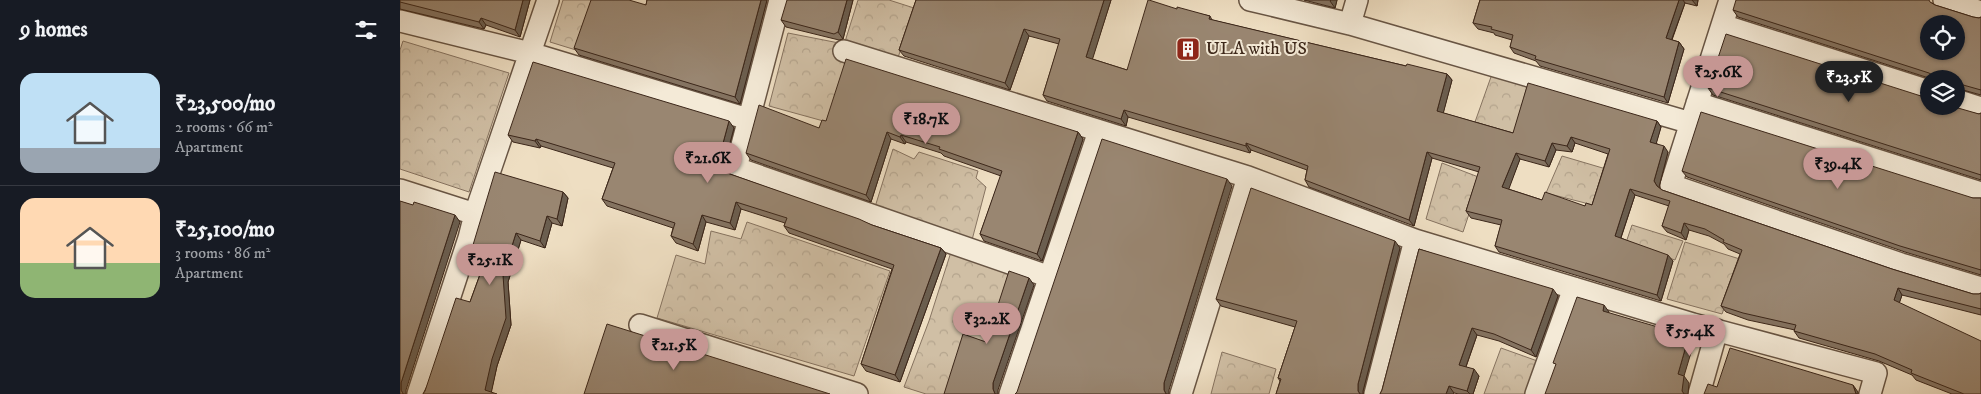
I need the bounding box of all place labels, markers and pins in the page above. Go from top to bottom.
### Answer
building icon: ULA with US [1175,36,1201,62]
place label: ULA with US [1206,38,1307,60]
pin: ₹25.6K [1677,56,1759,98]
pin: ₹23.5K [1808,61,1890,103]
pin: ₹18.7K [885,102,967,145]
pin: ₹21.6K [667,142,749,184]
pin: ₹39.4K [1797,148,1879,190]
pin: ₹25.1K [449,244,531,286]
pin: ₹32.2K [946,302,1028,345]
pin: ₹55.4K [1649,314,1731,357]
pin: ₹21.5K [633,328,715,371]

